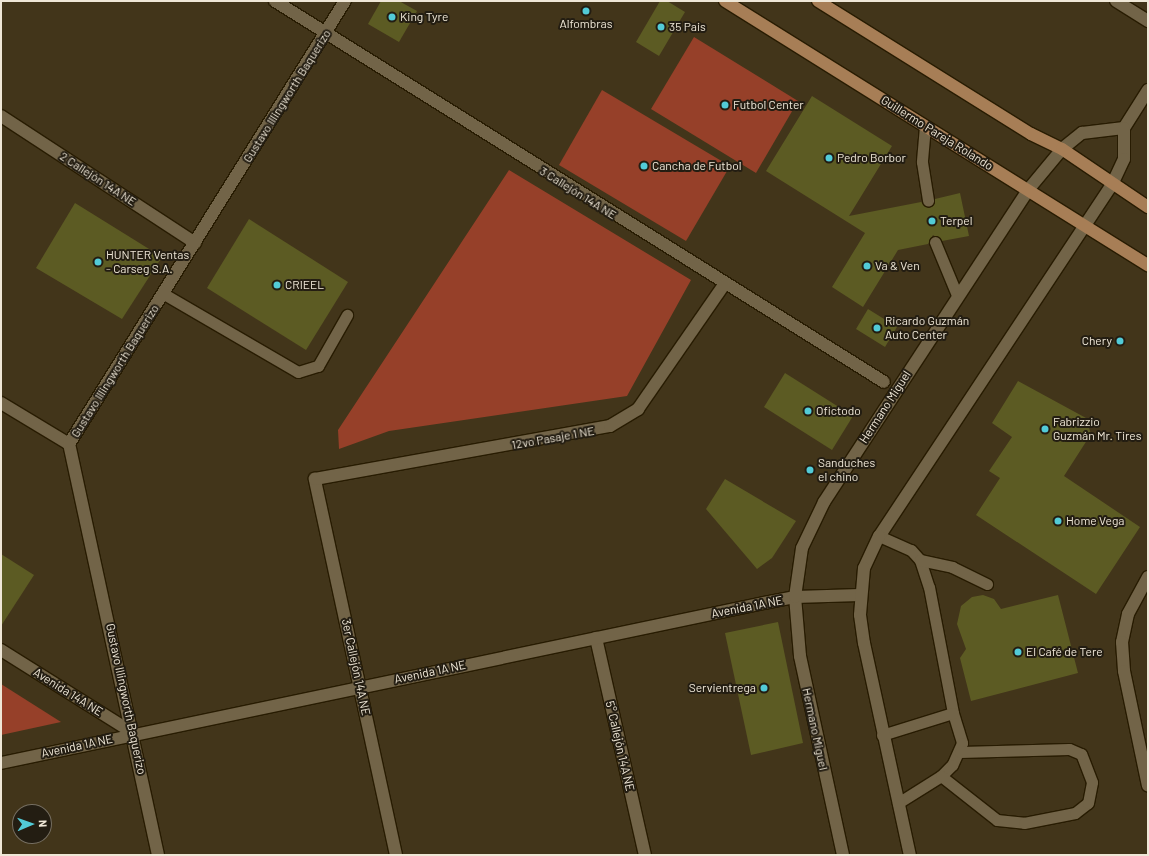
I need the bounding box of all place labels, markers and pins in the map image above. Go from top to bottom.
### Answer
marker: Alfombras [581,6,591,16]
place label: King Tyre [400,10,448,24]
marker: King Tyre [387,12,397,22]
place label: Alfombras [559,17,613,31]
place label: 35 Pais [669,20,706,34]
marker: 35 Pais [656,22,666,32]
place label: Futbol Center [733,98,804,112]
marker: Futbol Center [720,100,730,110]
place label: Pedro Borbor [837,151,906,165]
marker: Pedro Borbor [824,153,834,163]
place label: Cancha de Futbol [652,159,742,173]
marker: Cancha de Futbol [639,161,649,171]
place label: Terpel [940,214,972,228]
marker: Terpel [927,216,937,226]
place label: HUNTER Ventas - Carseg S.A. [106,248,189,276]
marker: HUNTER Ventas - Carseg S.A. [93,257,103,267]
place label: Va & Ven [875,259,920,273]
marker: Va & Ven [862,261,872,271]
place label: CRIEEL [285,278,324,292]
marker: CRIEEL [272,280,282,290]
place label: Ricardo Guzmán Auto Center [885,314,969,342]
marker: Ricardo Guzmán Auto Center [872,323,882,333]
place label: Chery [1082,334,1112,348]
marker: Chery [1115,336,1125,346]
place label: Ofictodo [816,404,861,418]
marker: Ofictodo [803,406,813,416]
place label: Fabrizzio Guzmán Mr. Tires [1053,415,1141,443]
marker: Fabrizzio Guzmán Mr. Tires [1040,424,1050,434]
place label: Sanduches el chino [818,456,875,484]
marker: Sanduches el chino [805,465,815,475]
place label: Home Vega [1066,514,1124,528]
marker: Home Vega [1053,516,1063,526]
place label: El Café de Tere [1026,645,1103,659]
marker: El Café de Tere [1013,647,1023,657]
place label: Servientrega [689,681,756,695]
marker: Servientrega [759,683,769,693]

